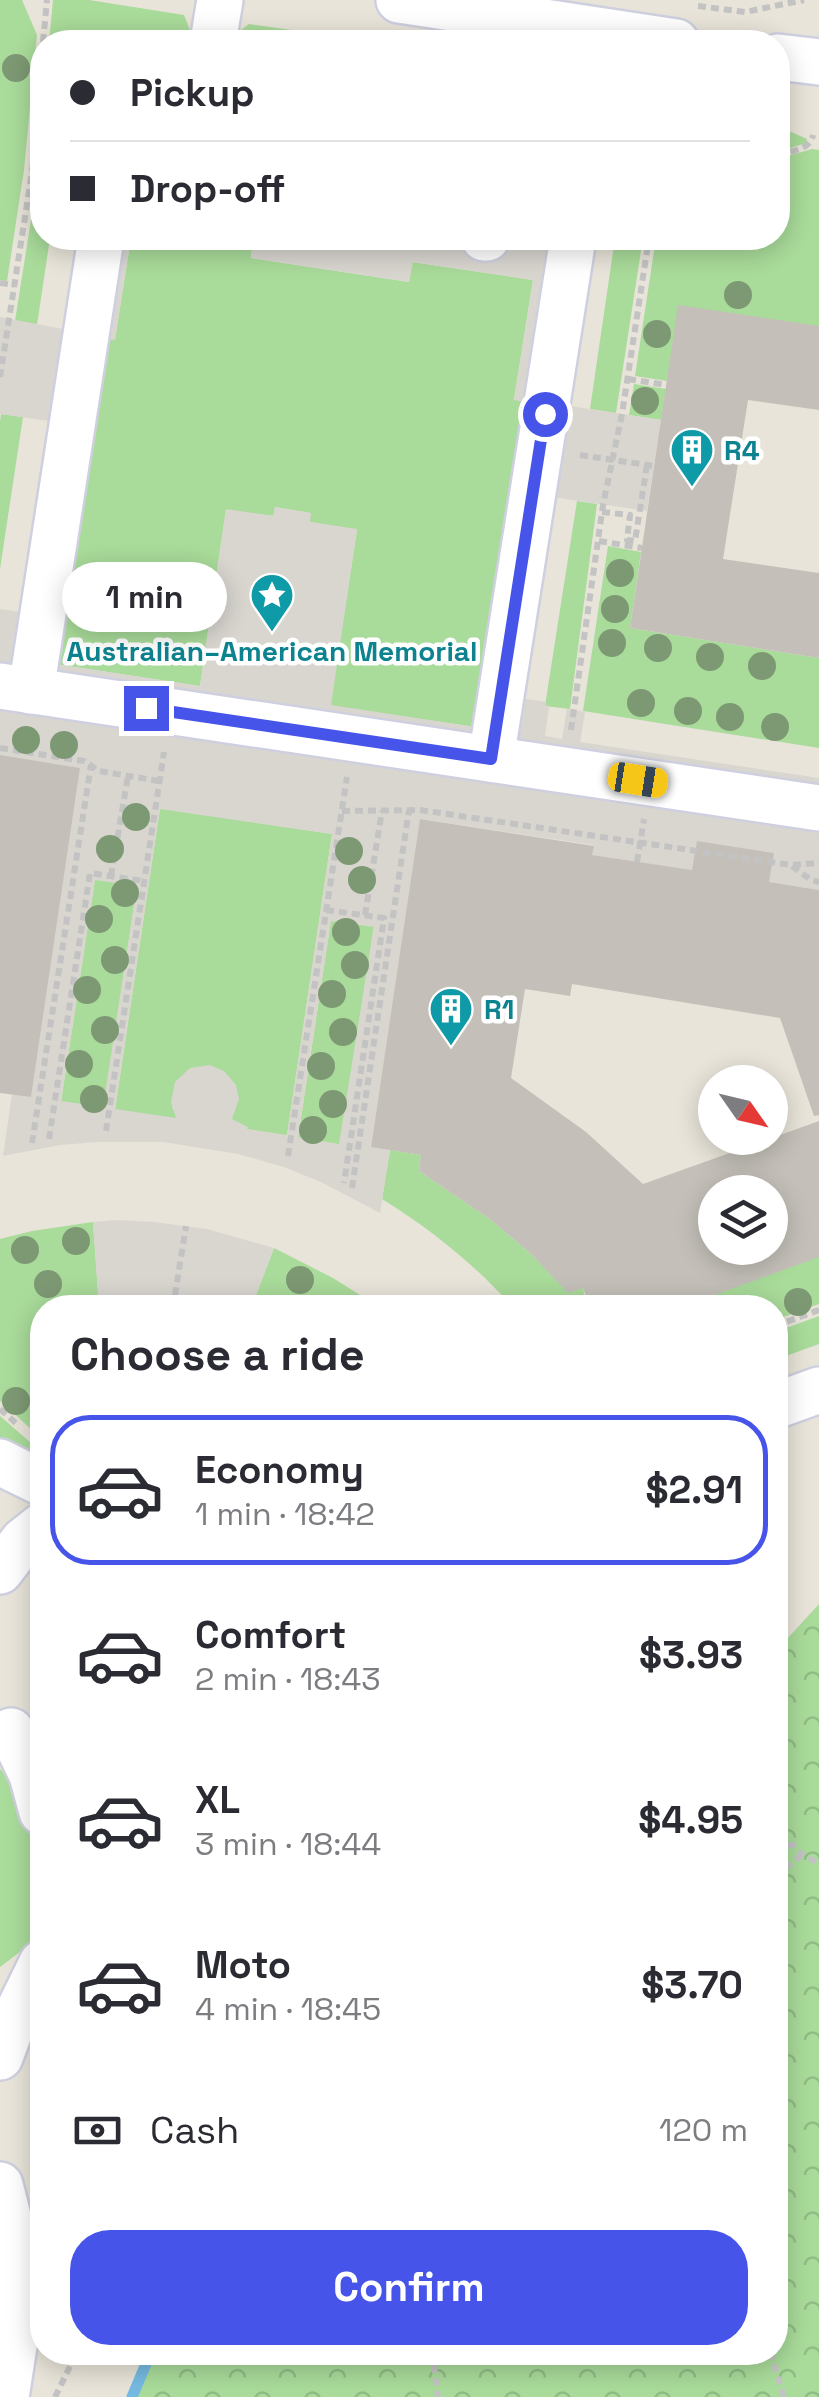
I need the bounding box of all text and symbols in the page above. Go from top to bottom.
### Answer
text: Pickup [130,69,254,117]
text: Drop-off [130,165,285,213]
route start [523,392,568,437]
building icon: R4 [669,427,715,488]
place label: R4 [724,432,760,468]
callout: 1 min [64,563,228,633]
place icon: Australian–American Memorial [249,572,295,633]
text: 1 min [105,577,184,617]
place label: Australian–American Memorial [67,633,477,669]
route end [124,686,169,731]
car [606,760,670,800]
building icon: R1 [428,986,474,1047]
place label: R1 [484,991,514,1027]
north arrow [698,1065,788,1155]
map controls [698,1065,788,1265]
button: layers [698,1175,788,1265]
text: Choose a ride [70,1326,365,1383]
icon: car [75,1445,165,1535]
text: Economy [195,1446,364,1494]
text: $2.91 [645,1466,743,1514]
text: 1 min · 18:42 [195,1494,375,1534]
icon: car [75,1610,165,1700]
text: Comfort [195,1611,346,1659]
text: $3.93 [639,1631,743,1679]
text: 2 min · 18:43 [195,1659,381,1699]
icon: car [75,1775,165,1865]
text: XL [195,1776,240,1824]
text: $4.95 [638,1796,743,1844]
text: 3 min · 18:44 [195,1824,381,1864]
icon: car [75,1940,165,2030]
text: Moto [195,1941,291,1989]
text: $3.70 [641,1961,743,2009]
text: 4 min · 18:45 [195,1989,381,2029]
icon: cash [70,2103,125,2158]
text: Cash [150,2106,239,2154]
text: 120 m [659,2110,748,2150]
button: Confirm [70,2230,748,2345]

